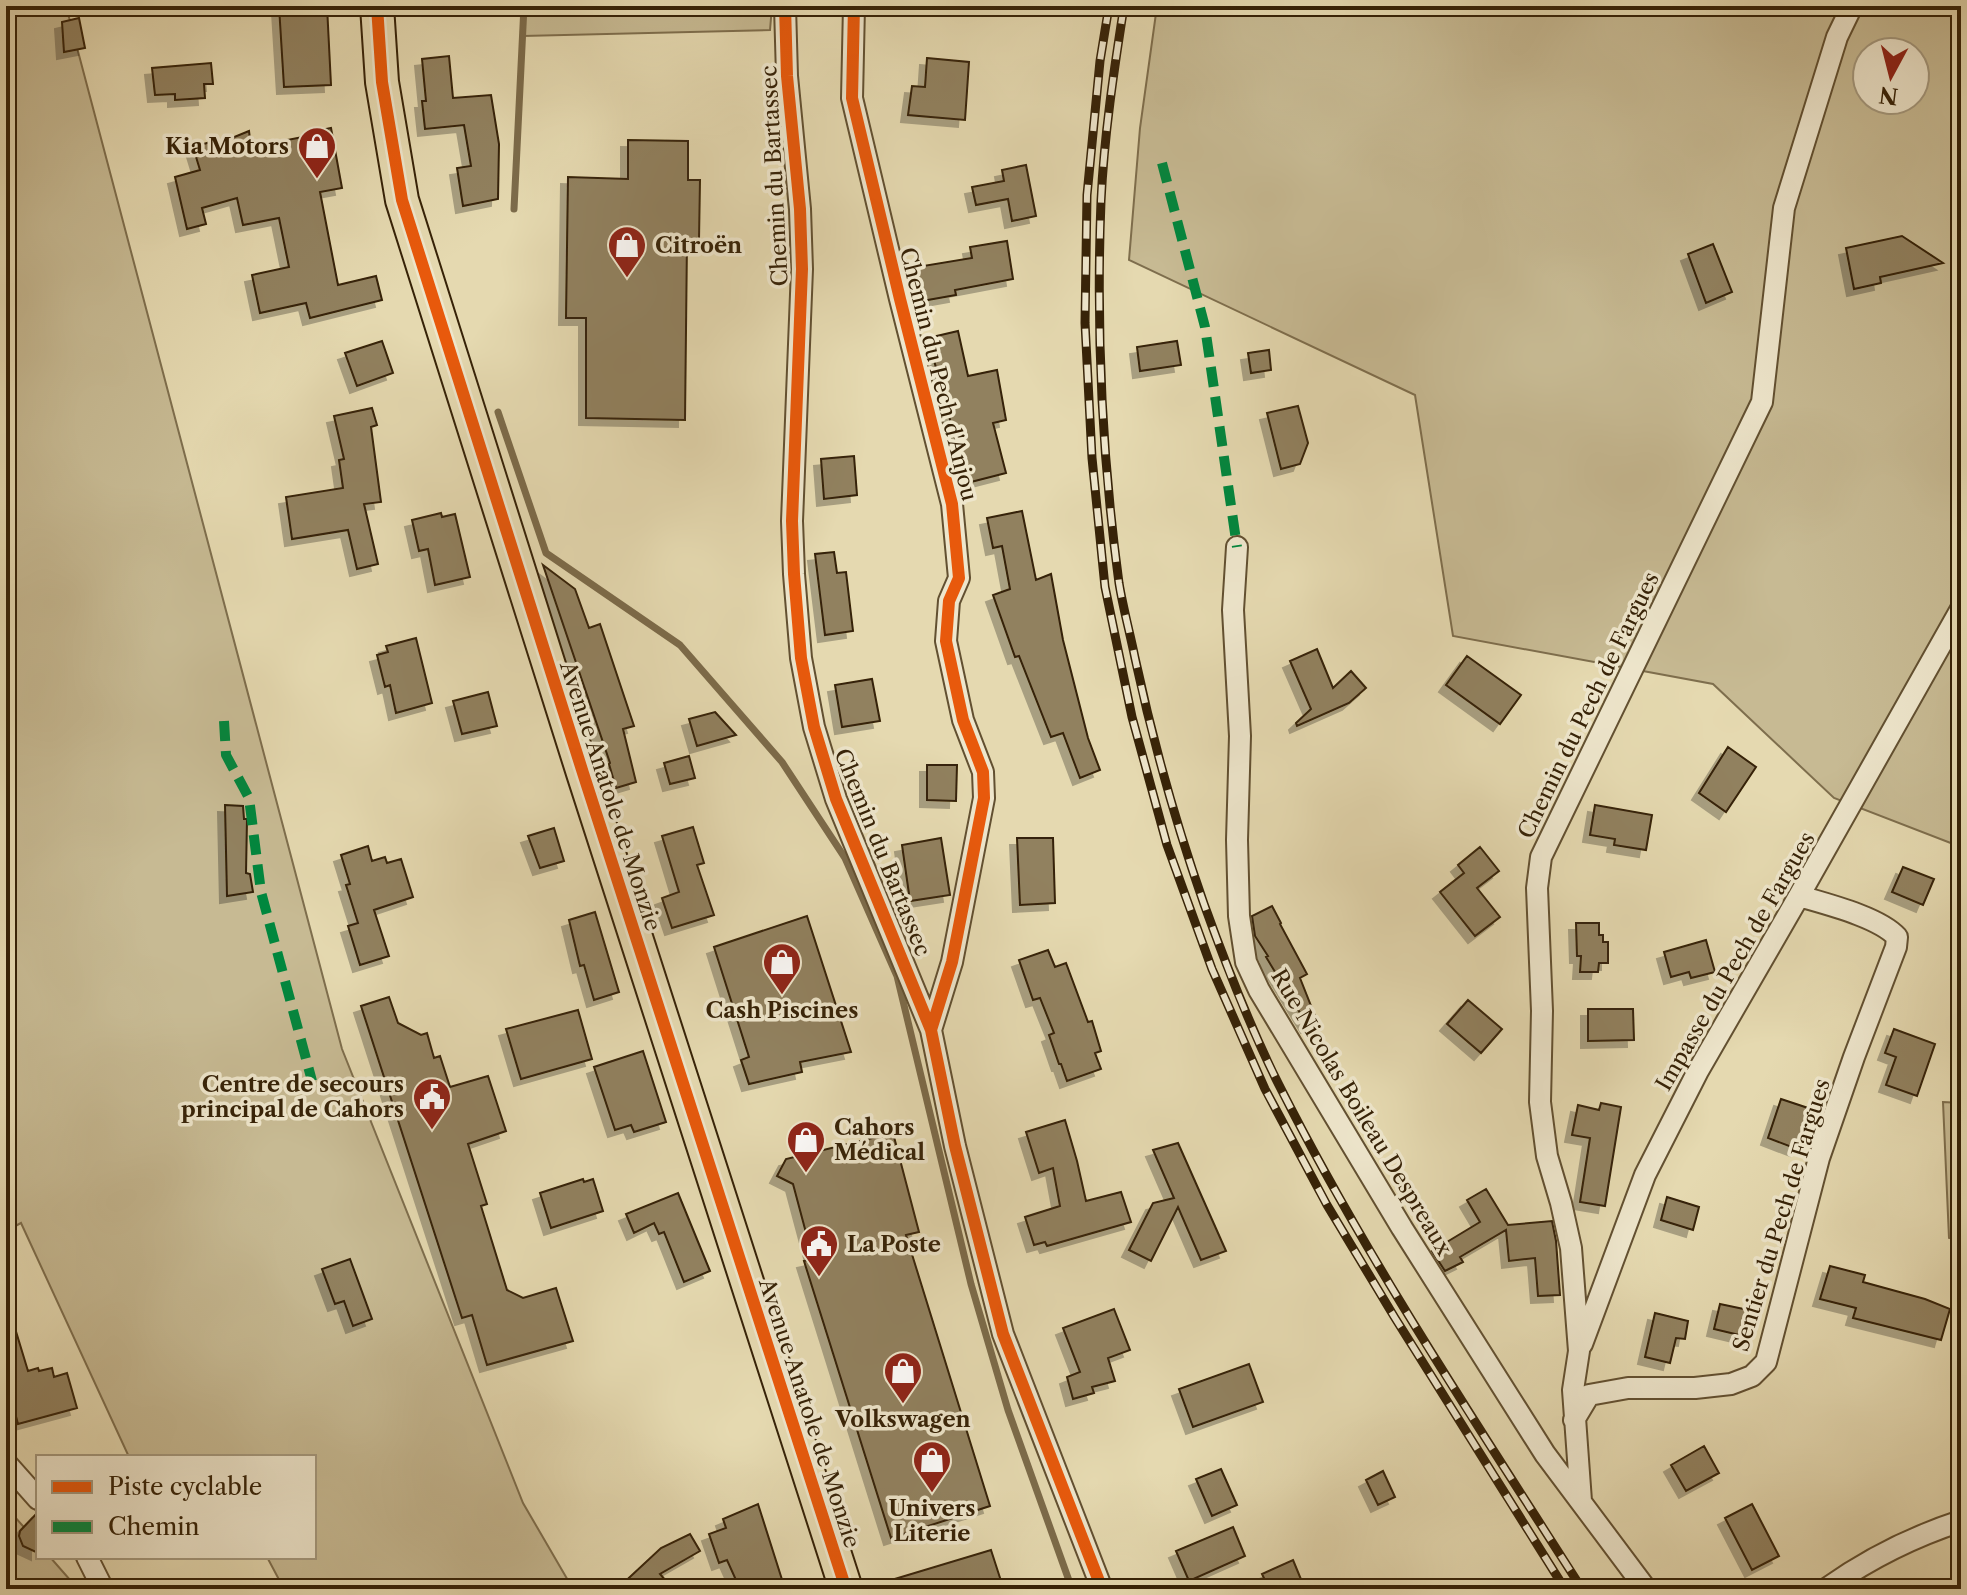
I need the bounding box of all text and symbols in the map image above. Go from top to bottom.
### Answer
north arrow [1851,36,1931,116]
street label: Chemin du Bartassec [755,65,794,287]
text: N [1877,81,1900,110]
shop icon: Kia Motors [296,125,338,180]
place label: Kia Motors [165,133,289,160]
shop icon: Citroën [606,224,648,279]
place label: Citroën [655,232,742,259]
street label: Chemin du Pech d'Anjou [894,245,983,504]
street label: Chemin du Pech de Fargues [1512,568,1665,843]
street label: Avenue Anatole de Monzie [554,657,667,934]
street label: Chemin du Bartassec [829,745,937,960]
street label: Impasse du Pech de Fargues [1650,827,1821,1096]
shop icon: Cash Piscines [761,941,803,996]
street label: Rue Nicolas Boileau Despreaux [1265,964,1458,1260]
place label: Cash Piscines [706,997,858,1024]
place label: Centre de secours principal de Cahors [181,1071,404,1123]
street label: Sentier du Pech de Fargues [1727,1075,1836,1355]
public building icon: Centre de secours principal de Cahors [411,1076,453,1131]
place label: Cahors Médical [834,1114,925,1166]
shop icon: Cahors Médical [785,1119,827,1174]
public building icon: La Poste [798,1223,840,1278]
place label: La Poste [847,1231,941,1258]
street label: Avenue Anatole de Monzie [753,1274,866,1551]
shop icon: Volkswagen [882,1350,924,1405]
place label: Volkswagen [834,1406,971,1433]
shop icon: Univers Literie [911,1439,953,1494]
legend [36,1455,316,1559]
text: Piste cyclable [108,1472,262,1501]
place label: Univers Literie [888,1495,976,1547]
text: Chemin [108,1512,200,1541]

